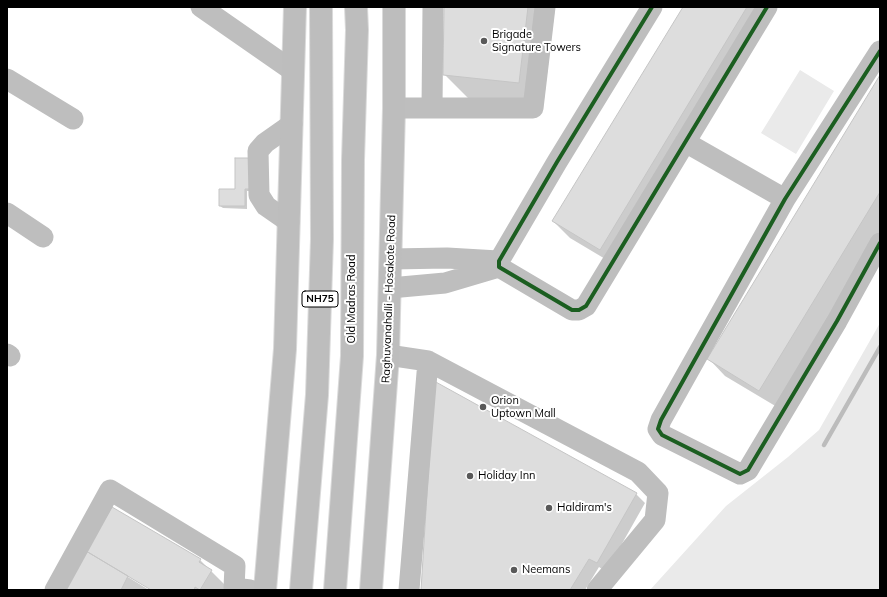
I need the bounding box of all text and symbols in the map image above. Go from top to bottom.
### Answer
place label: Brigade Signature Towers [492,28,581,54]
marker: Brigade Signature Towers [479,36,489,46]
street label: Raghuvanahalli - Hosakote Road [379,215,399,383]
street label: Old Madras Road [345,254,359,344]
road number: NH75 [302,291,338,307]
place label: Orion Uptown Mall [491,394,556,420]
marker: Orion Uptown Mall [478,402,488,412]
place label: Holiday Inn [478,469,536,483]
marker: Holiday Inn [465,471,475,481]
place label: Haldiram's [557,501,612,515]
marker: Haldiram's [544,503,554,513]
place label: Neemans [522,563,570,577]
marker: Neemans [509,565,519,575]

